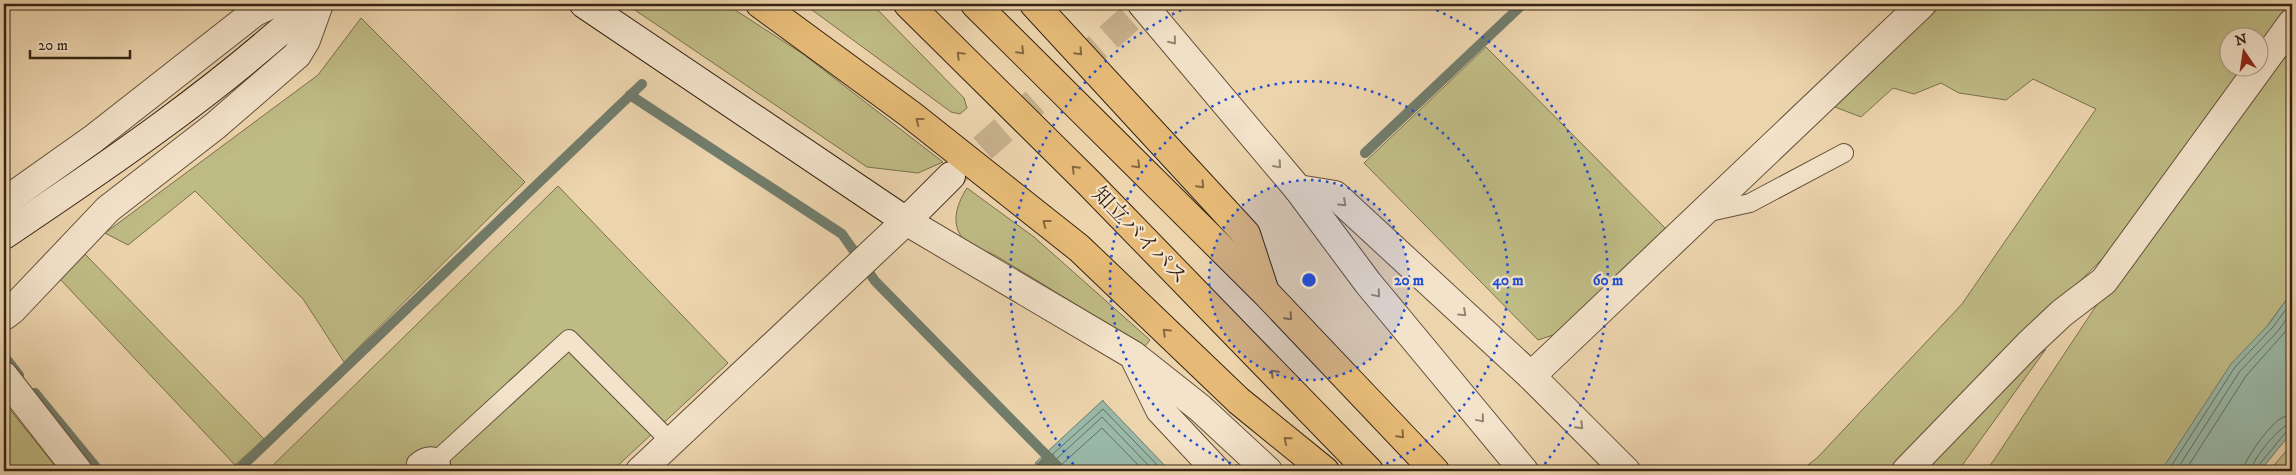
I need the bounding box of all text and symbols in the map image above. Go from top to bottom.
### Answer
scale bar [30,28,130,60]
north arrow [2218,28,2268,78]
text: N [2234,30,2249,50]
text: 20 m [38,36,68,55]
one-way arrow [1168,36,1177,45]
one-way arrow [1016,45,1025,54]
one-way arrow [1073,47,1082,56]
one-way arrow [956,52,965,61]
one-way arrow [916,119,925,127]
one-way arrow [1131,159,1140,168]
one-way arrow [1273,160,1282,169]
one-way arrow [1072,166,1081,175]
one-way arrow [1195,179,1204,188]
street label: 知立バイパス [1086,181,1192,290]
one-way arrow [1338,197,1347,206]
one-way arrow [1043,220,1052,228]
centre of rings [1300,271,1318,289]
text: 20 m [1394,271,1425,290]
text: 40 m [1491,271,1524,290]
text: 60 m [1593,271,1624,290]
one-way arrow [1371,289,1380,298]
one-way arrow [1457,307,1466,316]
one-way arrow [1283,312,1292,321]
one-way arrow [1163,329,1172,338]
one-way arrow [1271,370,1280,379]
one-way arrow [1475,414,1484,423]
one-way arrow [1574,420,1583,429]
one-way arrow [1395,430,1404,439]
one-way arrow [1284,438,1293,446]

